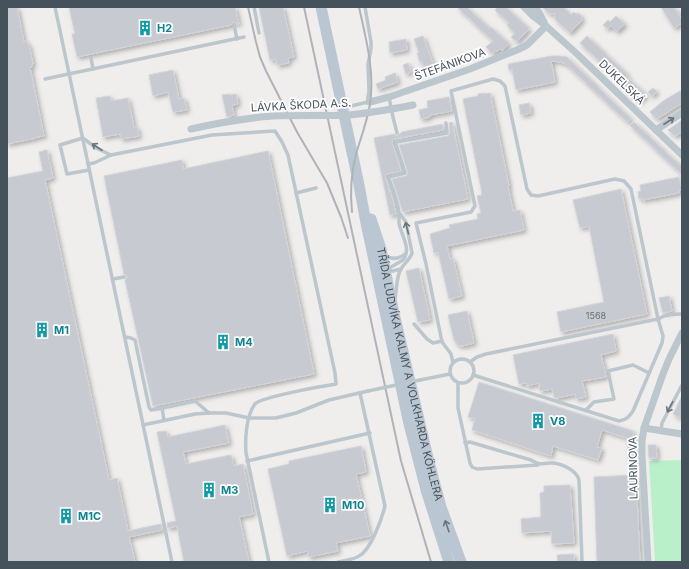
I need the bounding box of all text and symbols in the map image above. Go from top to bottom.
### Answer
building icon: H2 [136,19,154,37]
place label: H2 [157,21,172,35]
street label: ŠTEFÁNIKOVA [413,45,488,83]
street label: DUKELSKÁ [596,57,648,108]
street label: LÁVKA ŠKODA A.S. [250,95,352,115]
one-way arrow [663,117,674,125]
one-way arrow [92,143,103,151]
one-way arrow [402,222,410,235]
street label: TŘÍDA LUDVÍKA KALMY A VOLKHARDA KÖHLERA [374,246,446,503]
house number: 1568 [586,310,607,321]
building icon: M1 [33,321,51,339]
place label: M1 [54,323,69,337]
building icon: M4 [214,333,232,351]
place label: M4 [235,335,253,349]
one-way arrow [666,401,674,413]
building icon: V8 [529,412,547,430]
place label: V8 [550,414,565,428]
street label: LAURINOVA [625,436,641,499]
building icon: M3 [200,481,218,499]
place label: M3 [221,483,238,497]
building icon: M10 [321,496,339,514]
place label: M10 [342,498,364,512]
building icon: M1C [57,507,75,525]
place label: M1C [78,509,101,523]
one-way arrow [443,520,451,532]

